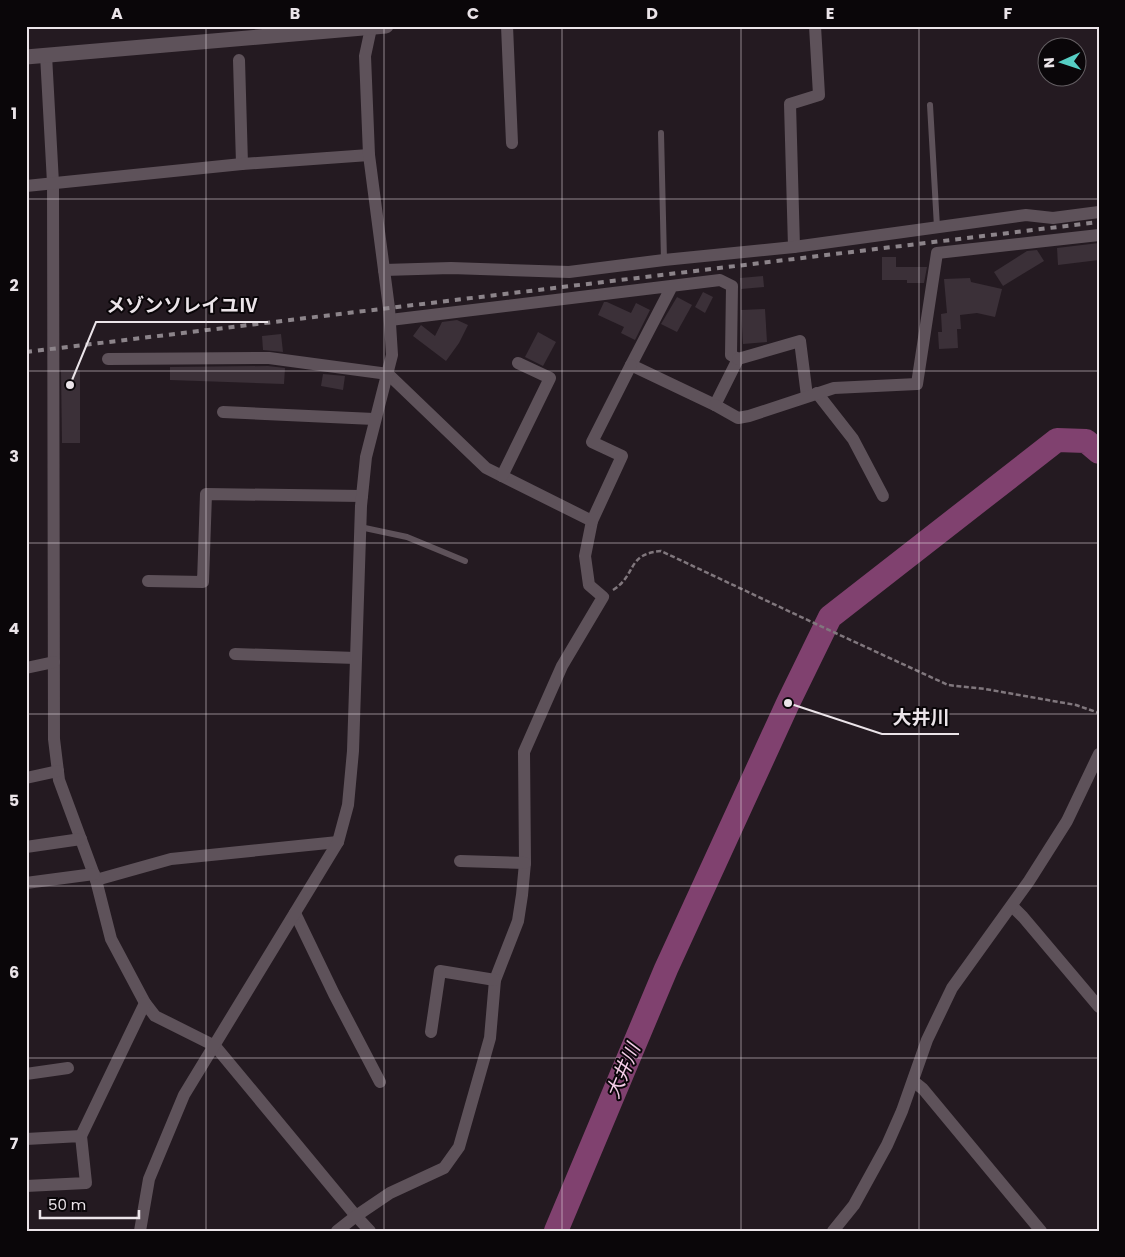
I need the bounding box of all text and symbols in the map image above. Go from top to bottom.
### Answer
text: A [111,2,123,25]
text: B [290,2,300,25]
text: C [467,2,479,25]
text: D [646,2,658,25]
text: E [826,2,834,25]
text: F [1004,2,1013,25]
north arrow [1038,38,1088,88]
text: N [1039,57,1059,68]
text: 1 [11,102,17,125]
text: 2 [9,274,19,297]
callout: メゾンソレイユⅣ [96,288,268,322]
text: メゾンソレイユⅣ [106,292,258,319]
text: 3 [9,445,19,468]
text: 4 [9,617,20,640]
callout: 大井川 [882,700,959,734]
text: 大井川 [892,704,950,731]
text: 5 [9,789,19,812]
text: 6 [9,961,19,984]
water label: 大井川 [599,1038,647,1103]
text: 7 [10,1132,19,1155]
scale bar [40,1187,139,1219]
text: 50 m [48,1194,86,1215]

